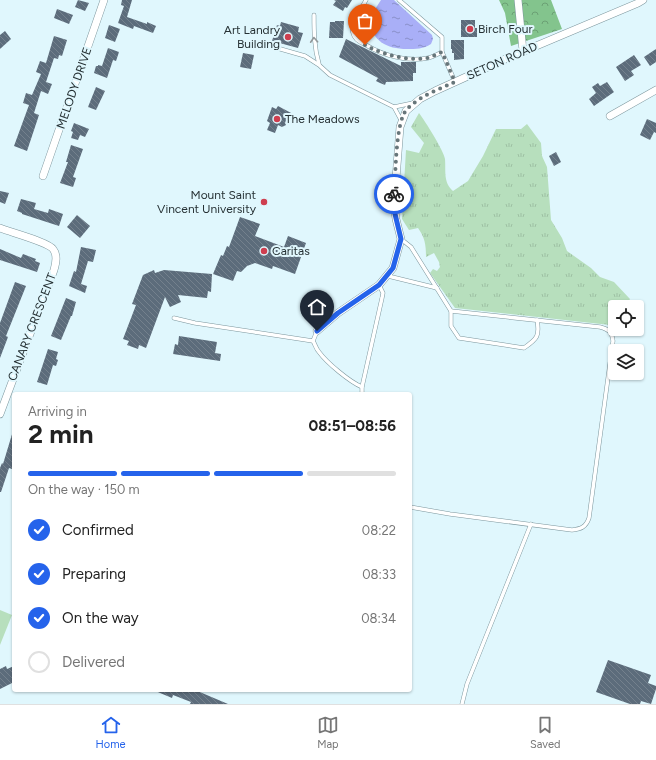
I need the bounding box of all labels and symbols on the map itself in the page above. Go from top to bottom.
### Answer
pin [348,4,382,45]
place label: Birch Four [478,22,532,36]
place label: Art Landry Building [224,23,281,51]
marker: Birch Four [465,24,475,34]
marker: Art Landry Building [283,32,293,42]
one-way arrow [310,37,319,43]
street label: SETON ROAD [464,39,540,83]
street label: MELODY DRIVE [53,45,95,131]
place label: The Meadows [285,112,360,126]
marker: The Meadows [272,114,282,124]
courier [374,174,414,214]
place label: Mount Saint Vincent University [157,188,257,216]
marker: Mount Saint Vincent University [259,197,269,207]
place label: Caritas [272,244,310,258]
marker: Caritas [259,246,269,256]
street label: CANARY CRESCENT [5,271,59,383]
pin [300,290,334,331]

